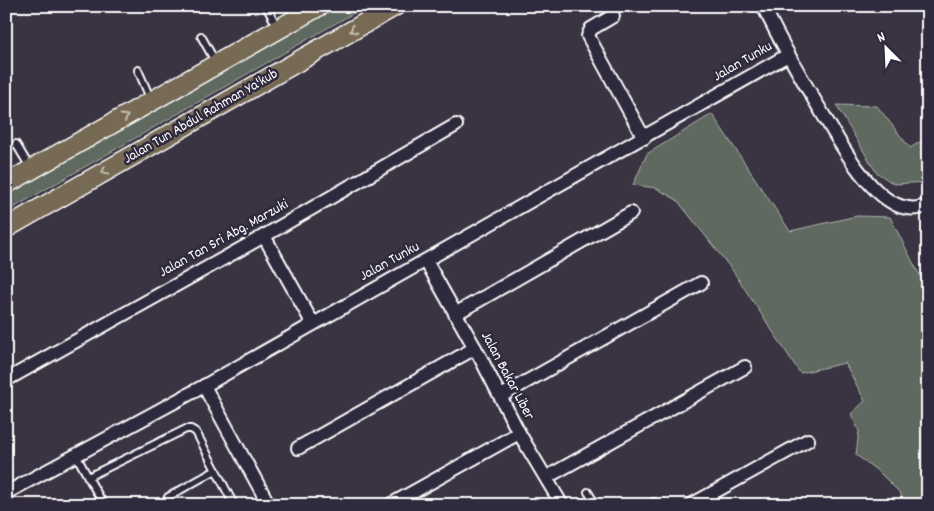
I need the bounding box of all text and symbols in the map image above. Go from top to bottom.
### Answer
north arrow [862,22,912,72]
one-way arrow [349,24,358,34]
text: N [874,27,889,48]
street label: Jalan Tunku [709,36,777,88]
street label: Jalan Tun Abdul Rahman Ya'kub [120,64,282,170]
one-way arrow [119,113,128,123]
one-way arrow [102,165,111,175]
street label: Jalan Tan Sri Abg. Marzuki [155,194,293,284]
street label: Jalan Tunku [356,237,424,287]
street label: Jalan Bakar Liber [474,328,540,425]

